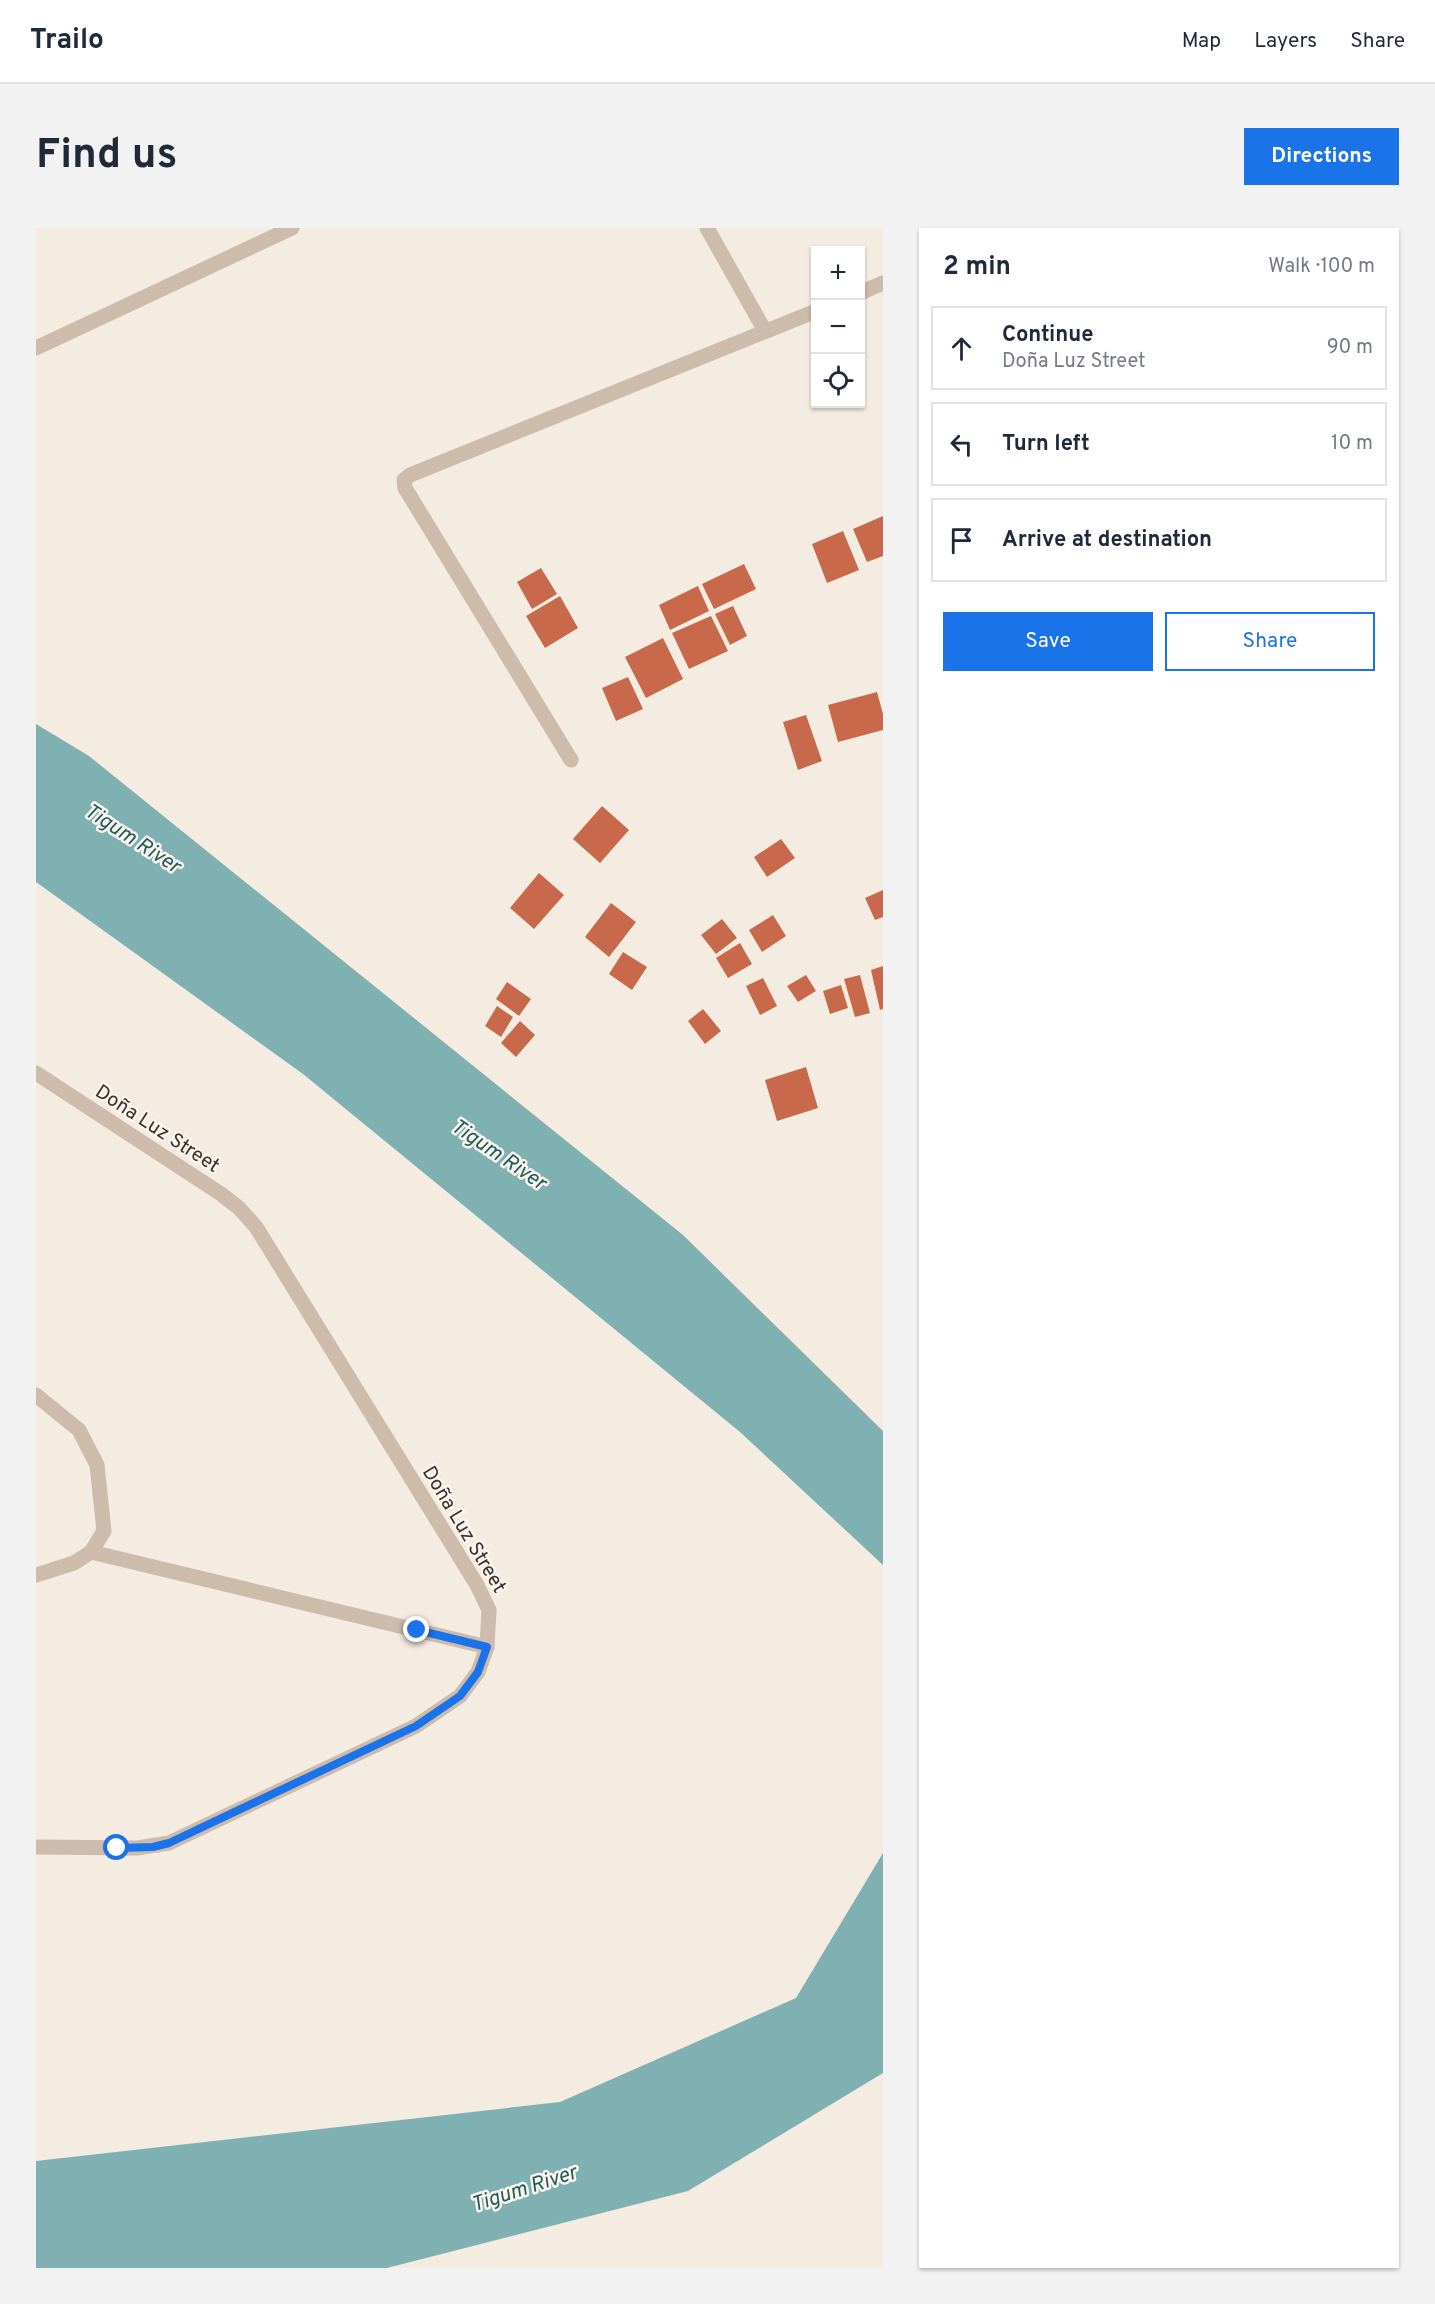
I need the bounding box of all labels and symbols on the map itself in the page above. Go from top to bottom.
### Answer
water label: Tigum River [79,798,187,881]
street label: Doña Luz Street [90,1080,224,1180]
water label: Tigum River [445,1113,553,1198]
street label: Doña Luz Street [415,1462,511,1598]
route end [403,1616,429,1642]
route start [103,1834,129,1860]
water label: Tigum River [468,2159,583,2219]

